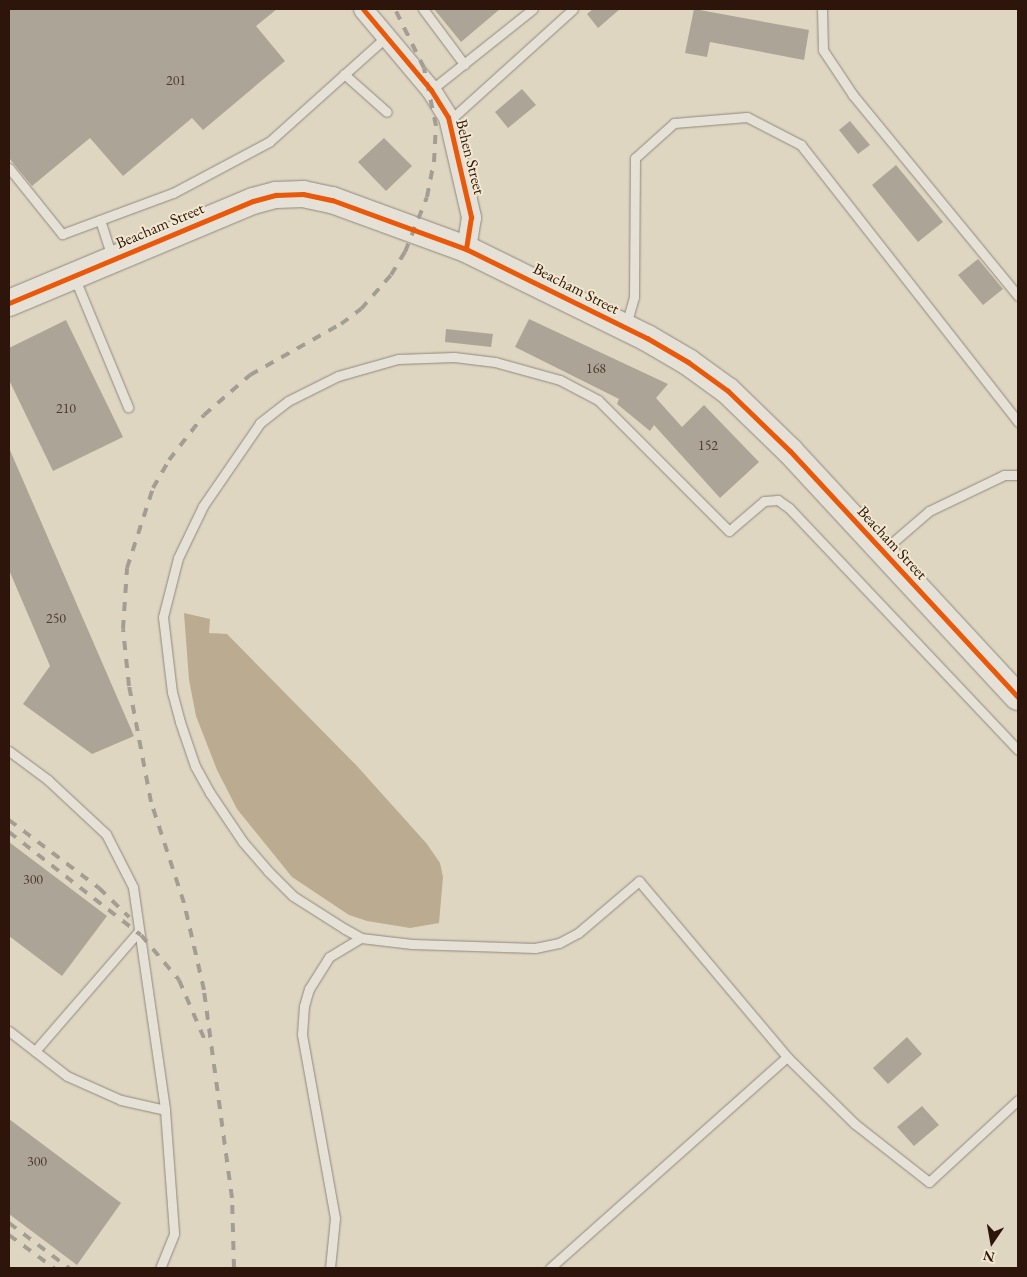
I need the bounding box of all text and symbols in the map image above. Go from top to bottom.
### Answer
house number: 201 [166,72,186,88]
street label: Behen Street [451,117,489,197]
street label: Beacham Street [113,199,207,253]
street label: Beacham Street [530,259,622,319]
house number: 168 [586,360,606,376]
house number: 210 [56,400,76,416]
house number: 152 [698,437,718,453]
street label: Beacham Street [853,502,931,584]
house number: 250 [46,610,66,626]
house number: 300 [23,871,43,887]
house number: 300 [27,1153,47,1169]
north arrow [967,1217,1017,1267]
text: N [981,1247,996,1267]

